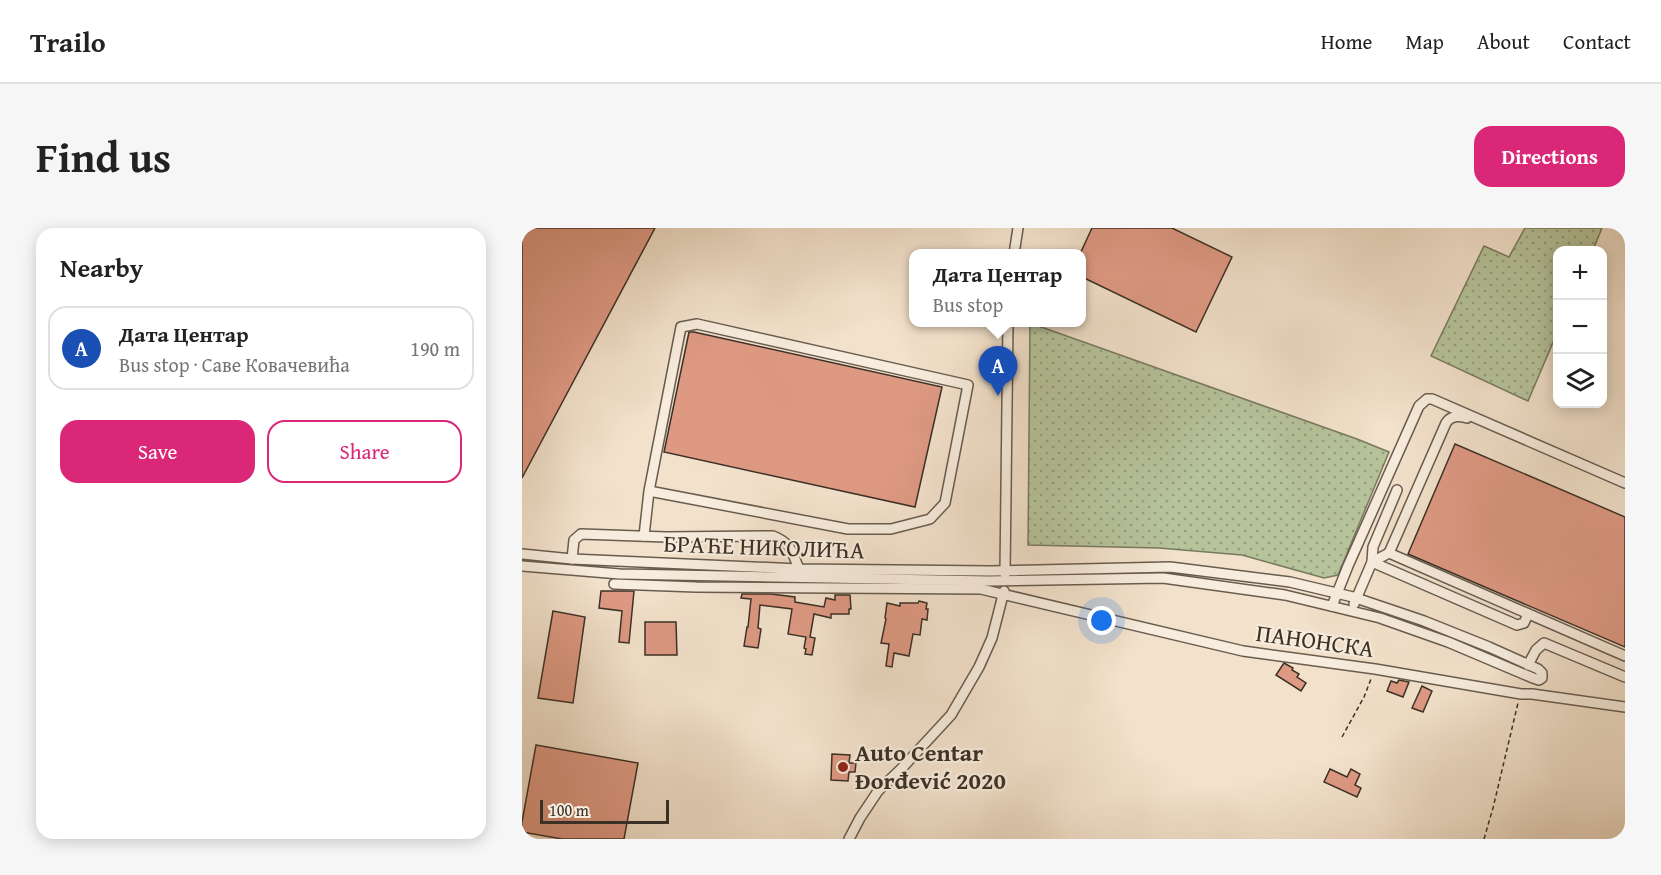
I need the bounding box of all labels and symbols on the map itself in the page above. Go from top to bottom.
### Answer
pin: A [978,346,1018,396]
street label: БРАЋЕ НИКОЛИЋА [663,526,866,568]
your location [1087,606,1116,635]
street label: ПАНОНСКА [1254,615,1377,666]
place label: Auto Centar Đorđević 2020 [855,735,1006,798]
marker: Auto Centar Đorđević 2020 [836,760,850,774]
scale bar [540,797,669,824]

